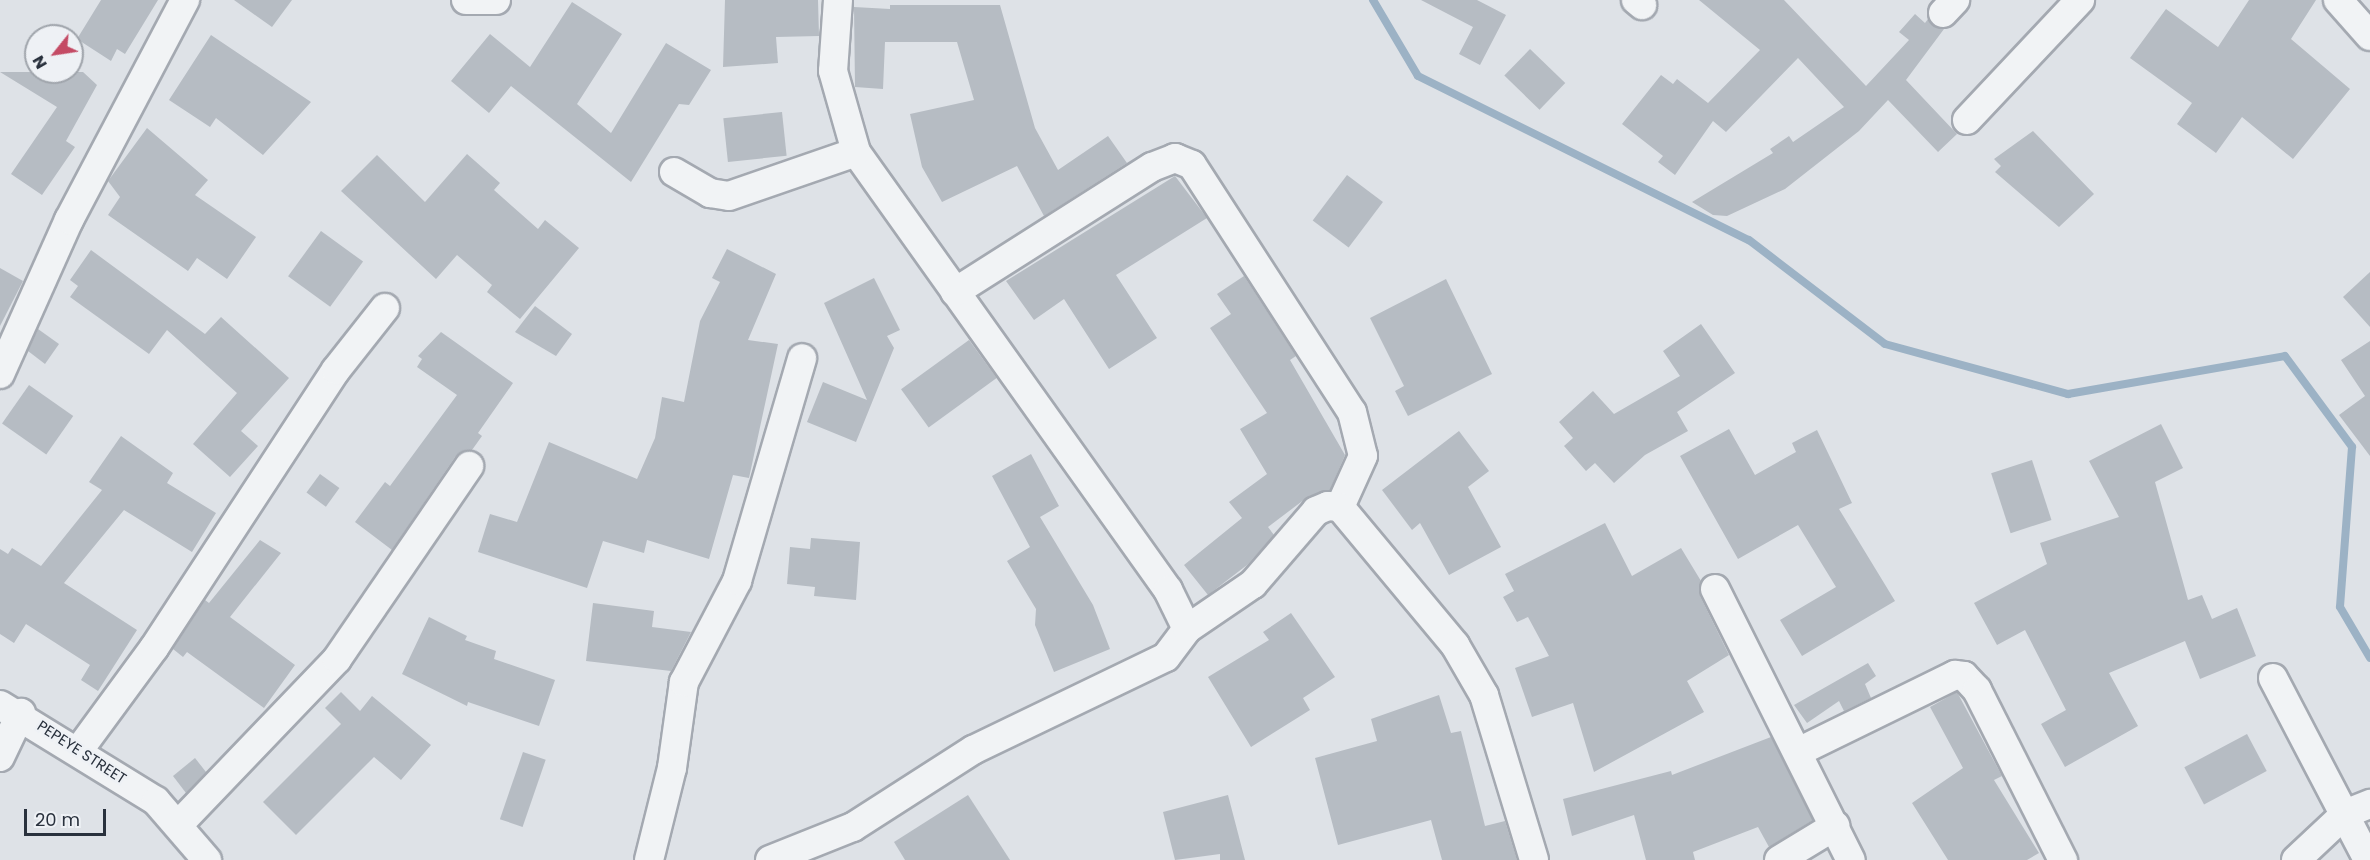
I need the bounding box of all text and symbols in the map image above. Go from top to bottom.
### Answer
north arrow [24,24,84,84]
text: N [27,51,53,73]
street label: PEPEYE STREET [34,716,130,788]
scale bar [27,797,110,835]
text: 20 m [35,807,80,832]

